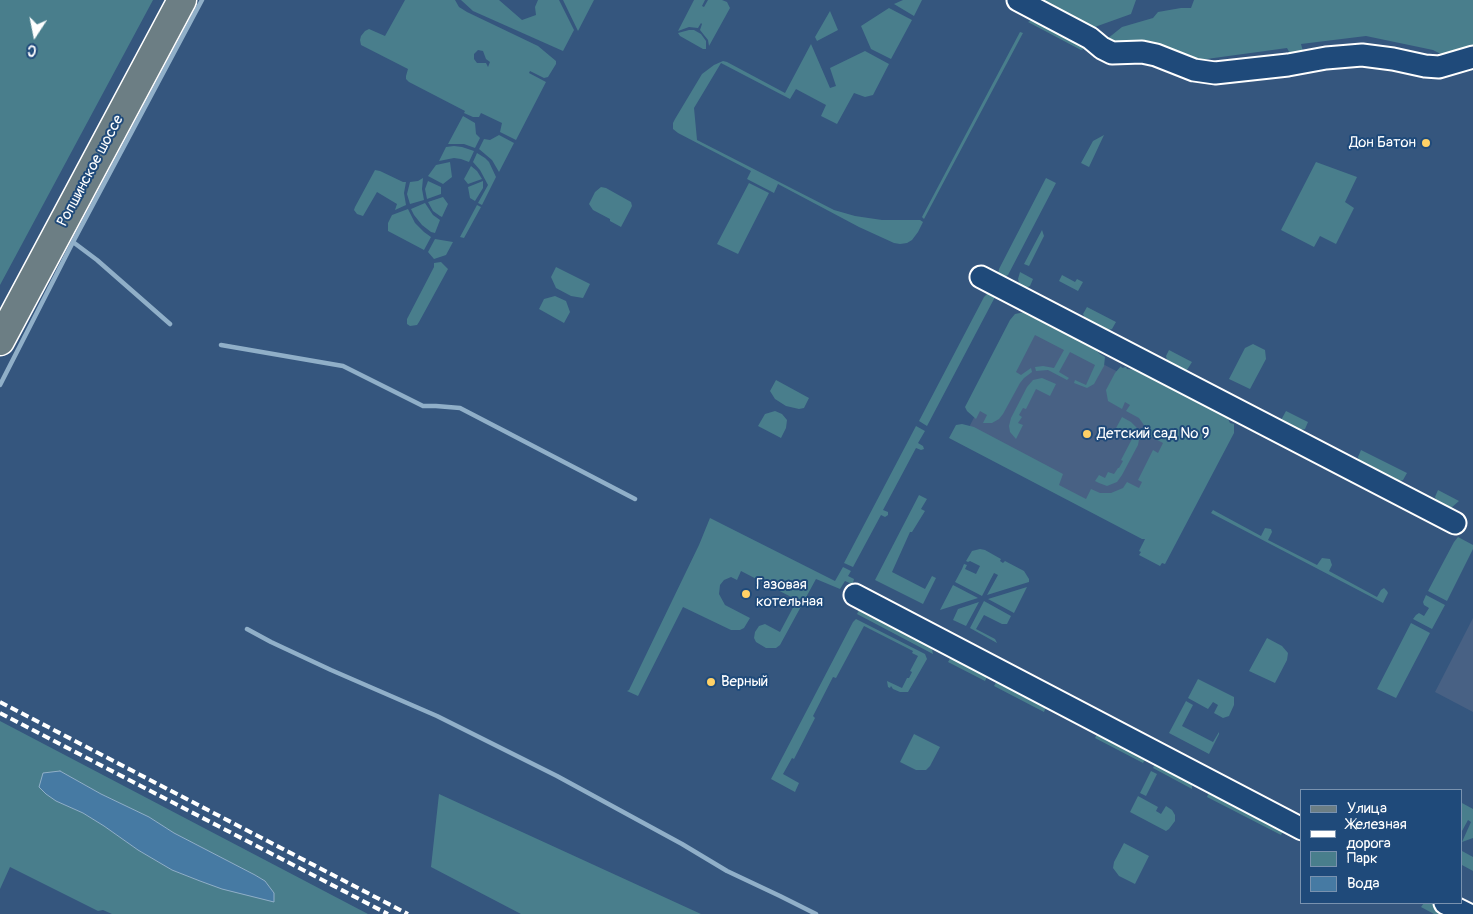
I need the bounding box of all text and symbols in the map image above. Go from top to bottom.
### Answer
north arrow [10,10,60,60]
text: С [26,41,38,59]
street label: Ропшинское шоссе [54,112,128,230]
place label: Дон Батон [1349,134,1416,152]
marker: Дон Батон [1420,137,1432,149]
place label: Детский сад № 9 [1097,425,1209,443]
marker: Детский сад № 9 [1081,428,1093,440]
place label: Газовая котельная [756,576,823,611]
marker: Газовая котельная [740,588,752,600]
place label: Верный [721,673,768,691]
marker: Верный [705,676,717,688]
legend [1300,789,1463,904]
text: Улица [1347,799,1387,818]
text: Железная дорога [1346,815,1407,853]
text: Парк [1347,849,1378,868]
text: Вода [1347,874,1380,893]

